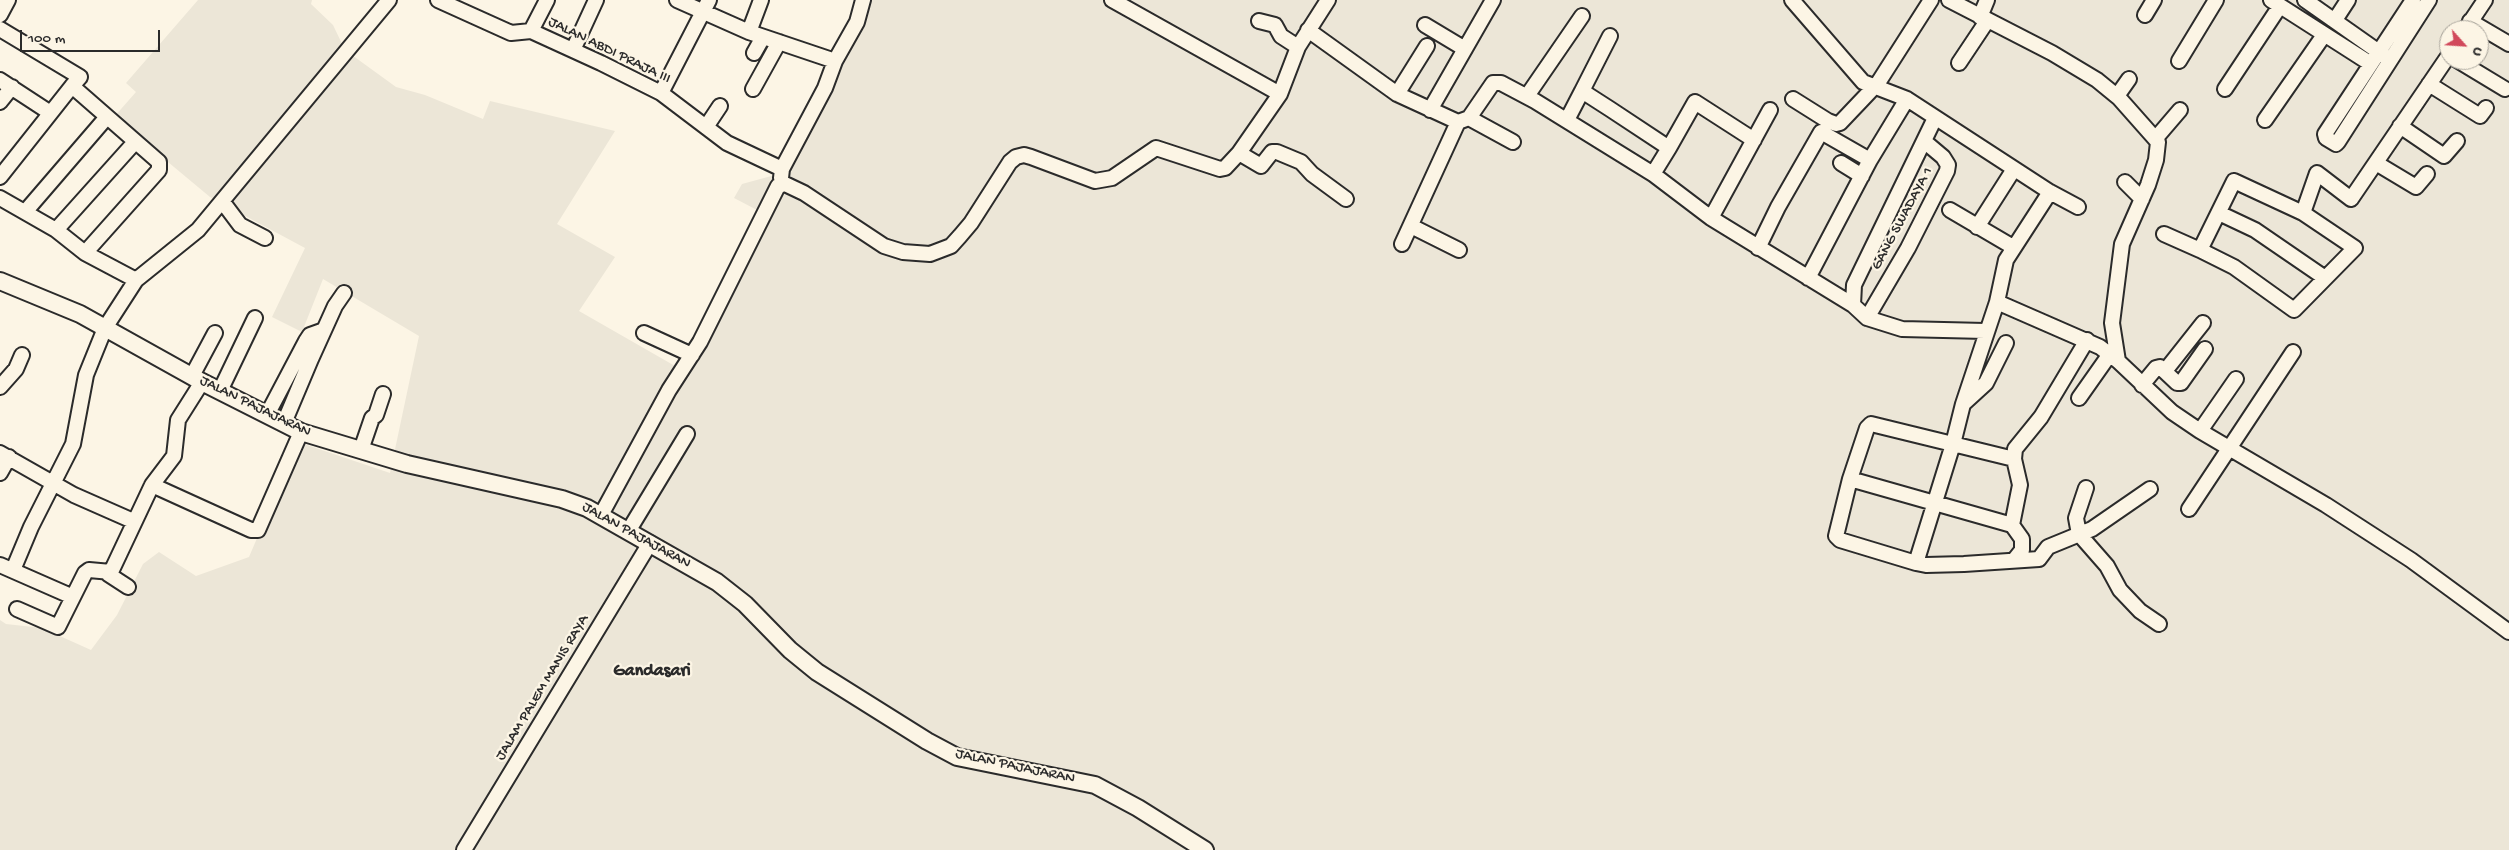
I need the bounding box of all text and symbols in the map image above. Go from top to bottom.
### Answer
street label: JALAN ABDI PRAJA III [545,14,673,88]
scale bar [22,20,162,52]
north arrow [2439,20,2489,70]
text: 100 m [28,30,65,48]
text: U [2468,44,2486,59]
street label: GANG SWADAYA 1 [1868,165,1938,273]
street label: JALAN PAJAJARAN [196,372,314,442]
street label: JALAN PAJAJARAN [578,499,694,573]
street label: JALAM PALEM MANIS RAYA [492,612,594,764]
district label: Gandasari [613,661,691,683]
street label: JALAN PAJAJARAN [954,746,1076,788]

